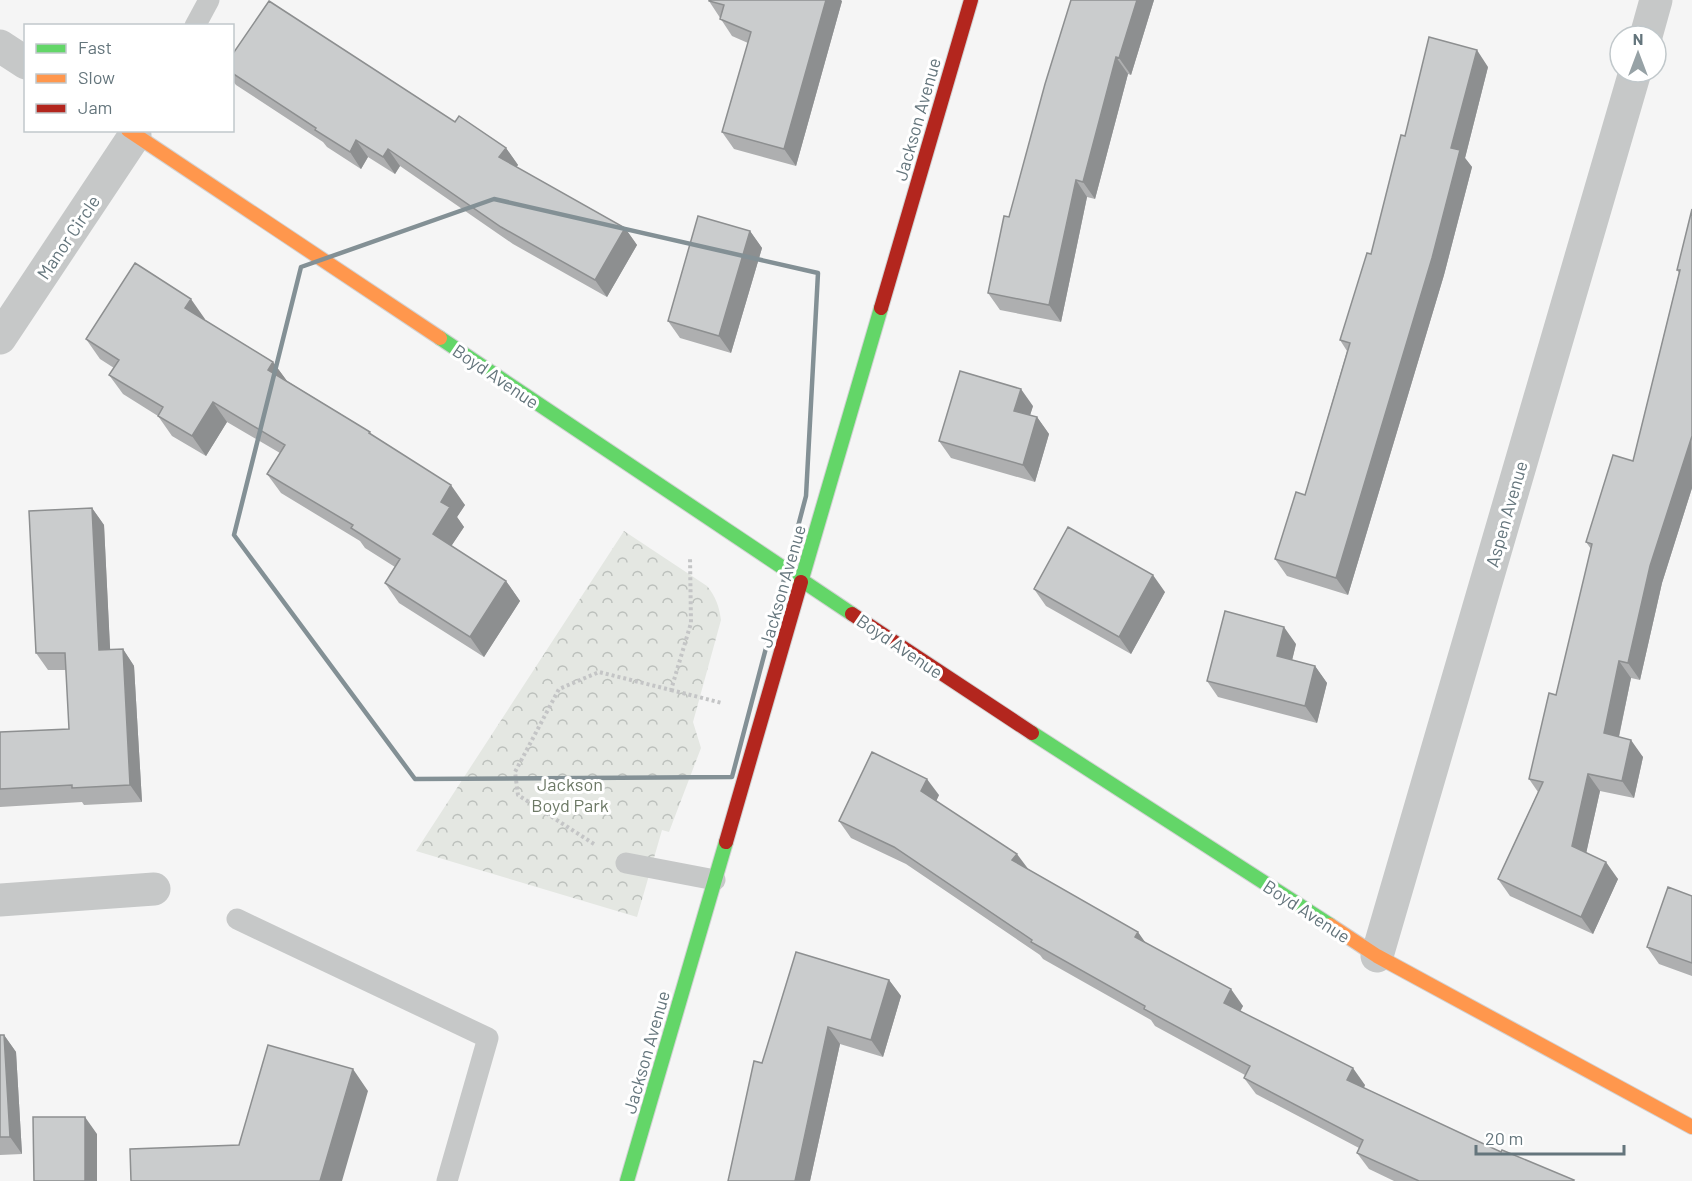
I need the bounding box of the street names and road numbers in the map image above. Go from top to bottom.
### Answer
street label: Jackson Avenue [889,55,945,183]
street label: Manor Circle [32,191,104,283]
street label: Boyd Avenue [449,339,543,413]
street label: Aspen Avenue [1480,458,1532,570]
street label: Jackson Avenue [754,522,810,650]
street label: Boyd Avenue [853,609,947,683]
street label: Boyd Avenue [1259,875,1355,947]
street label: Jackson Avenue [618,988,674,1116]

